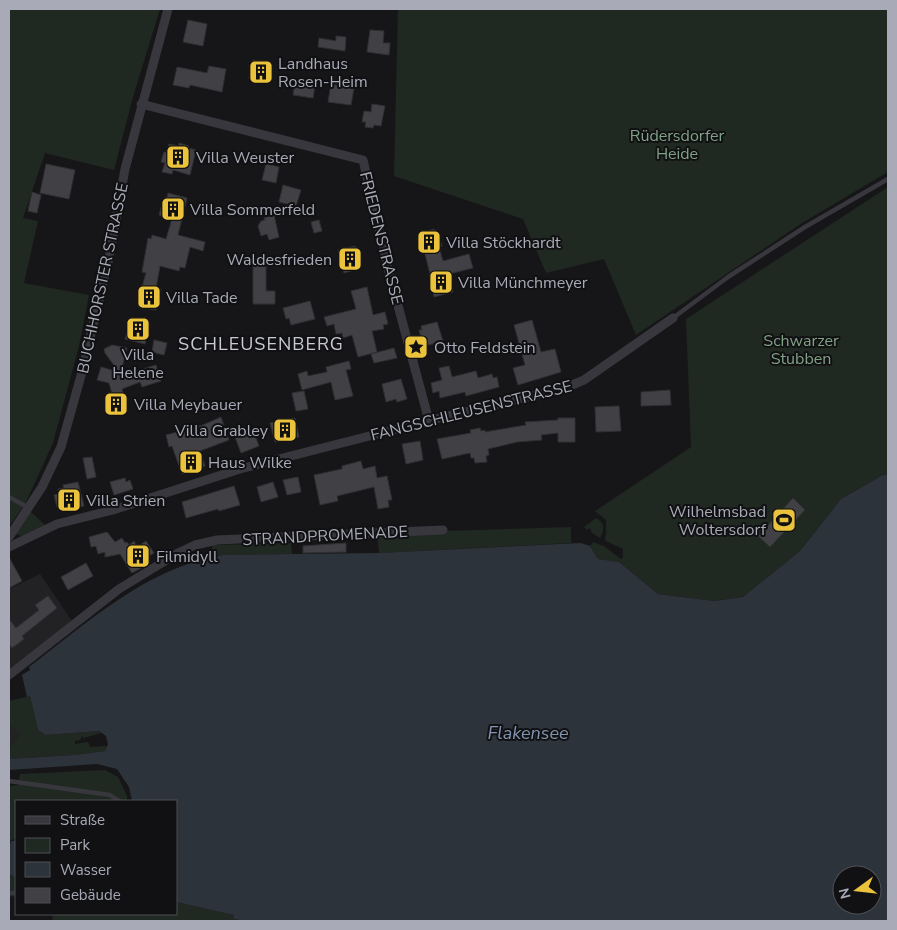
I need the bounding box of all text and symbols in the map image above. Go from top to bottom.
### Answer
place label: Landhaus Rosen-Heim [278,53,368,93]
building icon: Landhaus Rosen-Heim [248,59,274,85]
park label: Rüdersdorfer Heide [630,125,725,165]
building icon: Villa Weuster [165,144,191,170]
place label: Villa Weuster [195,147,295,169]
street label: FRIEDENSTRASSE [354,169,408,307]
street label: BUCHHORSTER STRASSE [72,181,134,376]
building icon: Villa Sommerfeld [160,196,186,222]
place label: Villa Sommerfeld [189,199,315,221]
building icon: Villa Stöckhardt [416,229,442,255]
place label: Villa Stöckhardt [445,232,561,254]
building icon: Waldesfrieden [337,246,363,272]
place label: Waldesfrieden [226,249,332,271]
building icon: Villa Münchmeyer [428,269,454,295]
place label: Villa Münchmeyer [457,272,588,294]
building icon: Villa Tade [136,284,162,310]
place label: Villa Tade [165,287,238,309]
building icon: Villa Helene [125,316,151,342]
park label: Schwarzer Stubben [763,330,839,370]
district label: SCHLEUSENBERG [178,332,344,356]
place icon: Otto Feldstein [403,334,429,360]
place label: Otto Feldstein [434,337,536,359]
place label: Villa Helene [112,344,164,384]
street label: FANGSCHLEUSENSTRASSE [368,375,574,447]
building icon: Villa Meybauer [103,391,129,417]
place label: Villa Meybauer [133,394,242,416]
building icon: Villa Grabley [272,417,298,443]
place label: Villa Grabley [174,420,269,442]
building icon: Haus Wilke [178,449,204,475]
place label: Haus Wilke [208,452,292,474]
building icon: Villa Strien [56,487,82,513]
place label: Villa Strien [85,490,165,512]
place label: Wilhelmsbad Woltersdorf [669,501,767,541]
sports icon: Wilhelmsbad Woltersdorf [771,507,797,533]
street label: STRANDPROMENADE [242,521,408,551]
building icon: Filmidyll [125,543,151,569]
place label: Filmidyll [156,546,218,568]
water label: Flakensee [487,721,569,745]
legend [15,800,178,915]
text: Straße [60,810,105,830]
text: Park [60,835,90,855]
text: Wasser [60,860,112,880]
north arrow [832,865,882,915]
text: Gebäude [60,885,121,905]
text: N [834,886,855,901]

